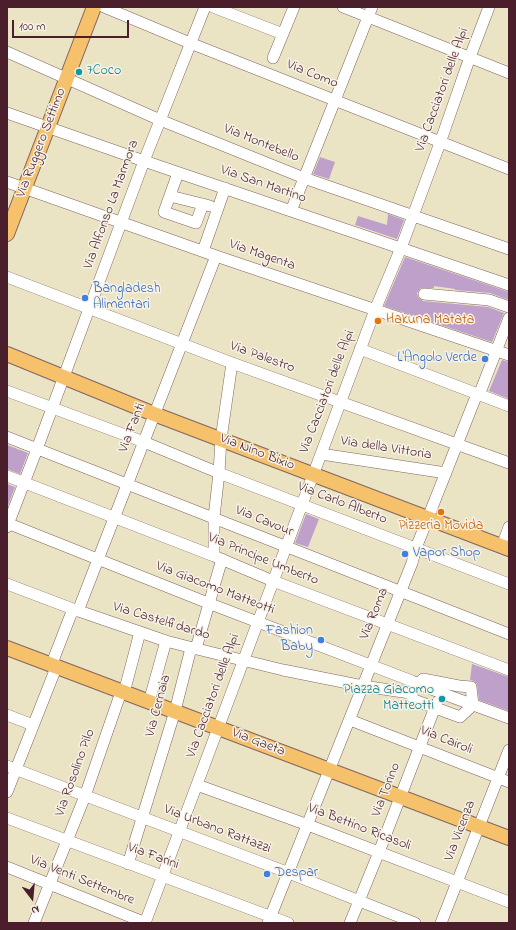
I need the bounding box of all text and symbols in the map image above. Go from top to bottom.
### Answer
scale bar [14,12,131,38]
text: 100 m [19,18,46,36]
street label: Via Cacciatori delle Alpi [413,26,473,154]
street label: Via Como [284,57,340,93]
place label: 7Coco [87,64,121,80]
marker: 7Coco [74,67,84,77]
street label: Via Ruggero Settimo [13,86,71,200]
street label: Via Montebello [221,121,301,167]
street label: Via Alfonso La Marmora [81,138,143,272]
street label: Via San Martino [218,162,308,208]
street label: Via Magenta [227,237,297,275]
place label: Bangladesh Alimentari [93,282,160,314]
marker: Bangladesh Alimentari [80,293,90,303]
place label: Hakuna Matata [386,313,474,329]
marker: Hakuna Matata [373,316,383,326]
street label: Via Cacciatori delle Alpi [297,328,359,456]
street label: Via Palestro [227,339,297,377]
place label: L'Angolo Verde [397,351,477,367]
marker: L'Angolo Verde [480,354,490,364]
street label: Via Fanti [116,401,150,455]
street label: Via Nino Bixio [217,431,297,475]
street label: Via della Vittoria [339,434,433,464]
street label: Via Carlo Alberto [295,479,389,529]
street label: Via Cavour [233,503,295,541]
marker: Pizzeria Movida [436,507,446,517]
place label: Pizzeria Movida [399,519,483,535]
street label: Via Principe Umberto [205,530,321,590]
place label: Vapor Shop [413,546,480,562]
marker: Vapor Shop [400,549,410,559]
street label: Via Giacomo Matteotti [153,559,277,619]
street label: Via Roma [357,586,393,642]
street label: Via Castelfidardo [110,599,212,645]
place label: Fashion Baby [266,624,313,656]
street label: Via Cacciatori delle Alpi [184,632,244,760]
marker: Fashion Baby [316,635,326,645]
street label: Via Cernaia [143,673,175,739]
place label: Piazza Giacomo Matteotti [343,683,434,716]
marker: Piazza Giacomo Matteotti [437,694,447,704]
street label: Via Cairoli [417,723,475,759]
street label: Via Gaeta [229,725,287,761]
street label: Via Rosolino Pilo [52,727,100,819]
street label: Via Torino [369,761,405,819]
street label: Via Vicenza [442,798,480,864]
street label: Via Bettino Ricasoli [305,801,413,855]
street label: Via Urbano Rattazzi [161,802,273,858]
street label: Via Farini [125,840,181,874]
street label: Via Venti Settembre [27,852,137,910]
place label: Despar [275,866,318,882]
marker: Despar [262,869,272,879]
north arrow [12,878,52,918]
text: N [30,901,41,918]

